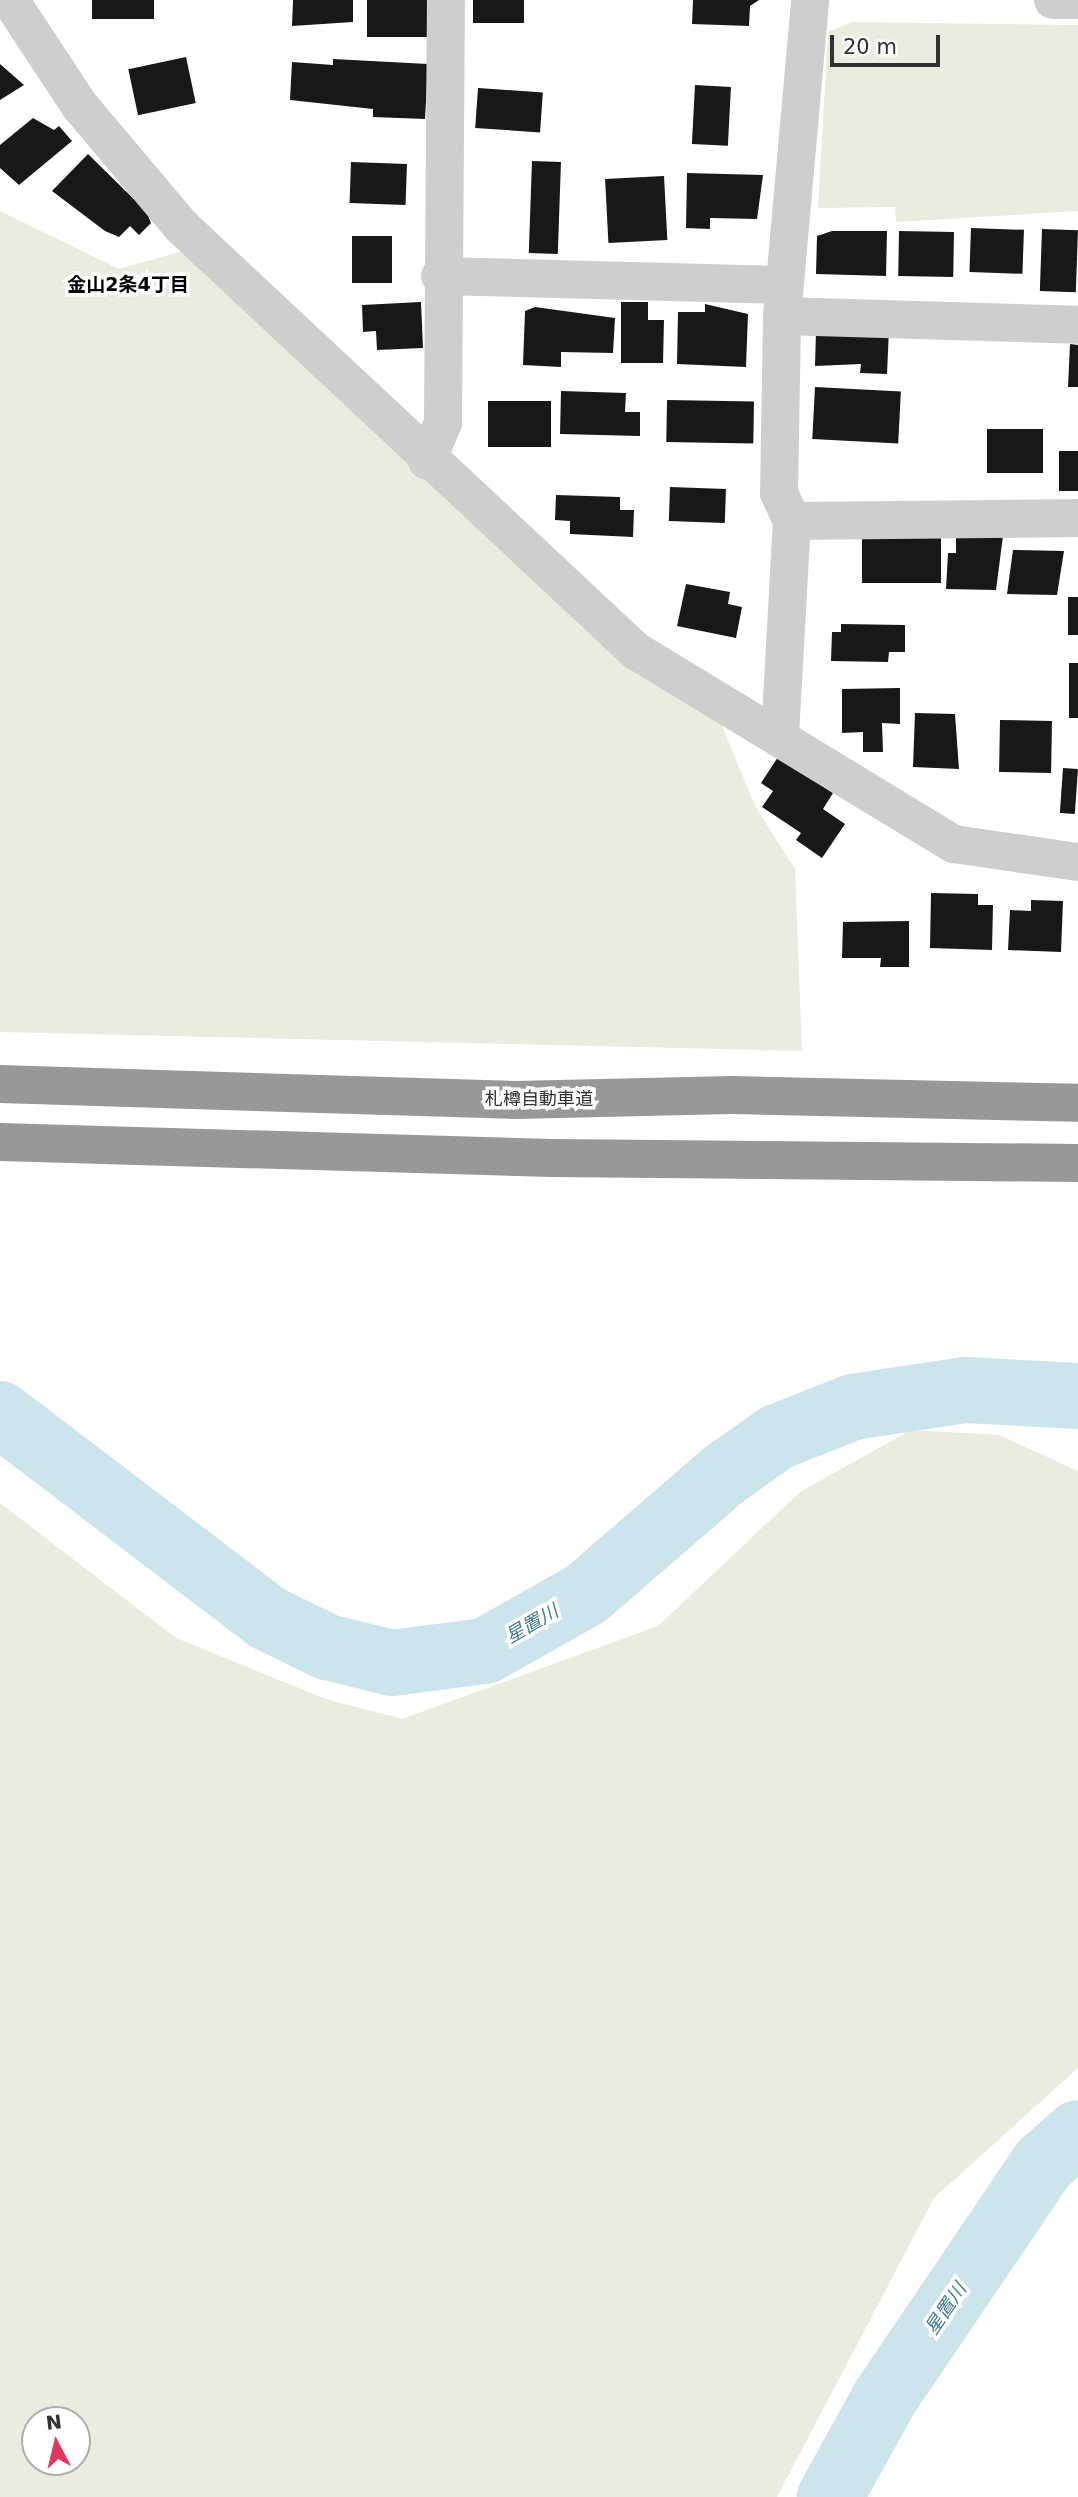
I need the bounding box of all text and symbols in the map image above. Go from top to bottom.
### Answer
scale bar [833,21,943,65]
text: 20 m [843,35,897,59]
district label: 金山2条4丁目 [67,274,189,296]
street label: 札樽自動車道 [485,1088,593,1110]
water label: 星置川 [502,1600,562,1648]
water label: 星置川 [921,2279,971,2339]
north arrow [21,2406,91,2476]
text: N [44,2410,63,2434]

